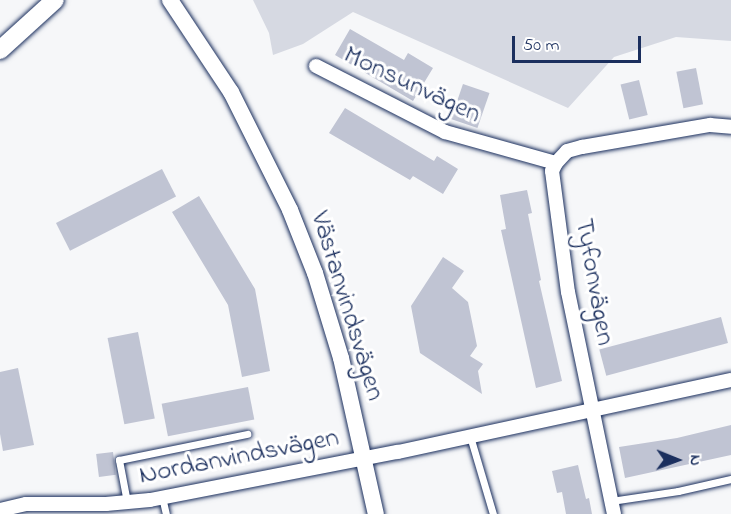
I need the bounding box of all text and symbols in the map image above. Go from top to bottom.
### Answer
scale bar [515,24,644,62]
text: 50 m [523,33,560,59]
street label: Monsunvägen [338,39,486,131]
street label: Västanvindsvägen [303,207,391,405]
street label: Tyfonvägen [567,216,621,348]
street label: Nordanvindsvägen [136,422,342,492]
north arrow [647,430,707,490]
text: N [683,455,707,466]

